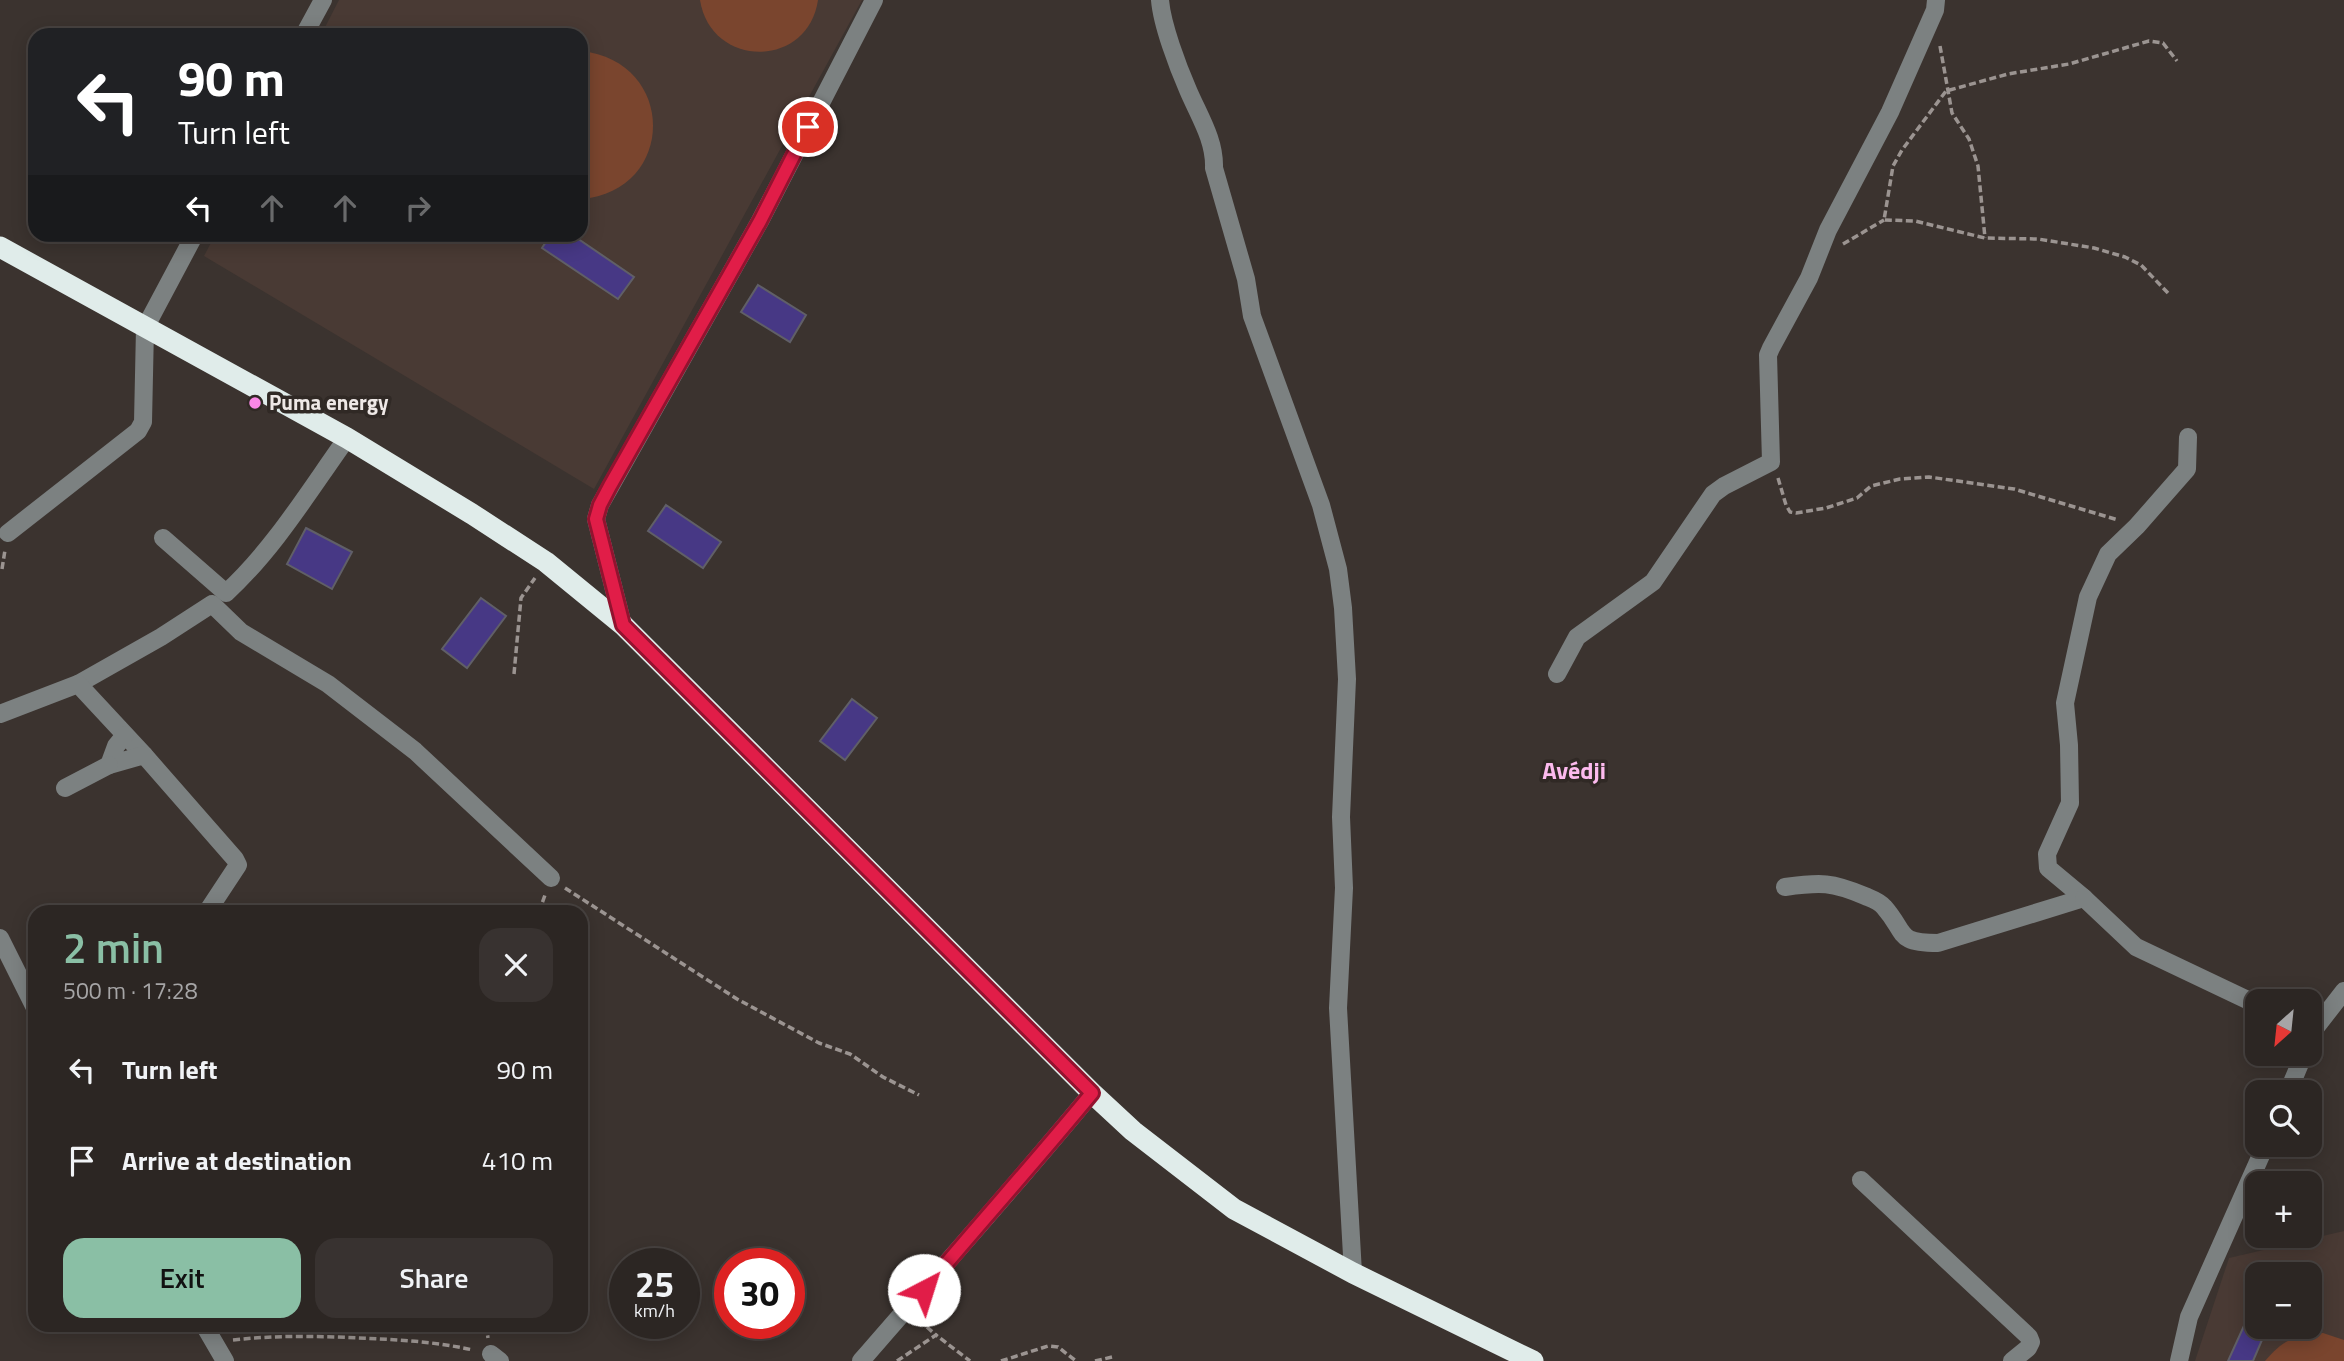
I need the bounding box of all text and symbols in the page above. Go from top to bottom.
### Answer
text: 90 m [178,40,285,115]
icon: left [63,56,154,147]
pin [778,97,838,157]
text: Turn left [178,108,290,156]
icon: arrive [789,108,827,146]
icon: left [180,189,218,227]
icon: ahead [253,189,291,227]
icon: ahead [326,189,364,227]
icon: right [399,189,437,227]
place label: Puma energy [269,386,389,418]
marker: Puma energy [247,395,263,411]
district label: Avédji [1542,752,1606,788]
text: 2 min [63,915,164,979]
button: close [479,928,553,1002]
text: 500 m · 17:28 [63,973,198,1008]
north arrow [2245,989,2322,1066]
map controls [2245,989,2322,1339]
text: Turn left [122,1050,217,1089]
text: 90 m [496,1050,553,1089]
icon: left [63,1051,101,1089]
button: search [2245,1080,2322,1157]
text: Arrive at destination [122,1141,352,1180]
text: 410 m [482,1141,553,1180]
icon: arrive [63,1142,101,1180]
button: + [2245,1171,2322,1248]
button: Exit [63,1238,301,1318]
button: Share [315,1238,553,1318]
speed limit sign: 30 [714,1248,805,1339]
position arrow [887,1253,961,1327]
text: 25 [635,1257,674,1311]
button: − [2245,1262,2322,1339]
text: km/h [634,1297,675,1324]

